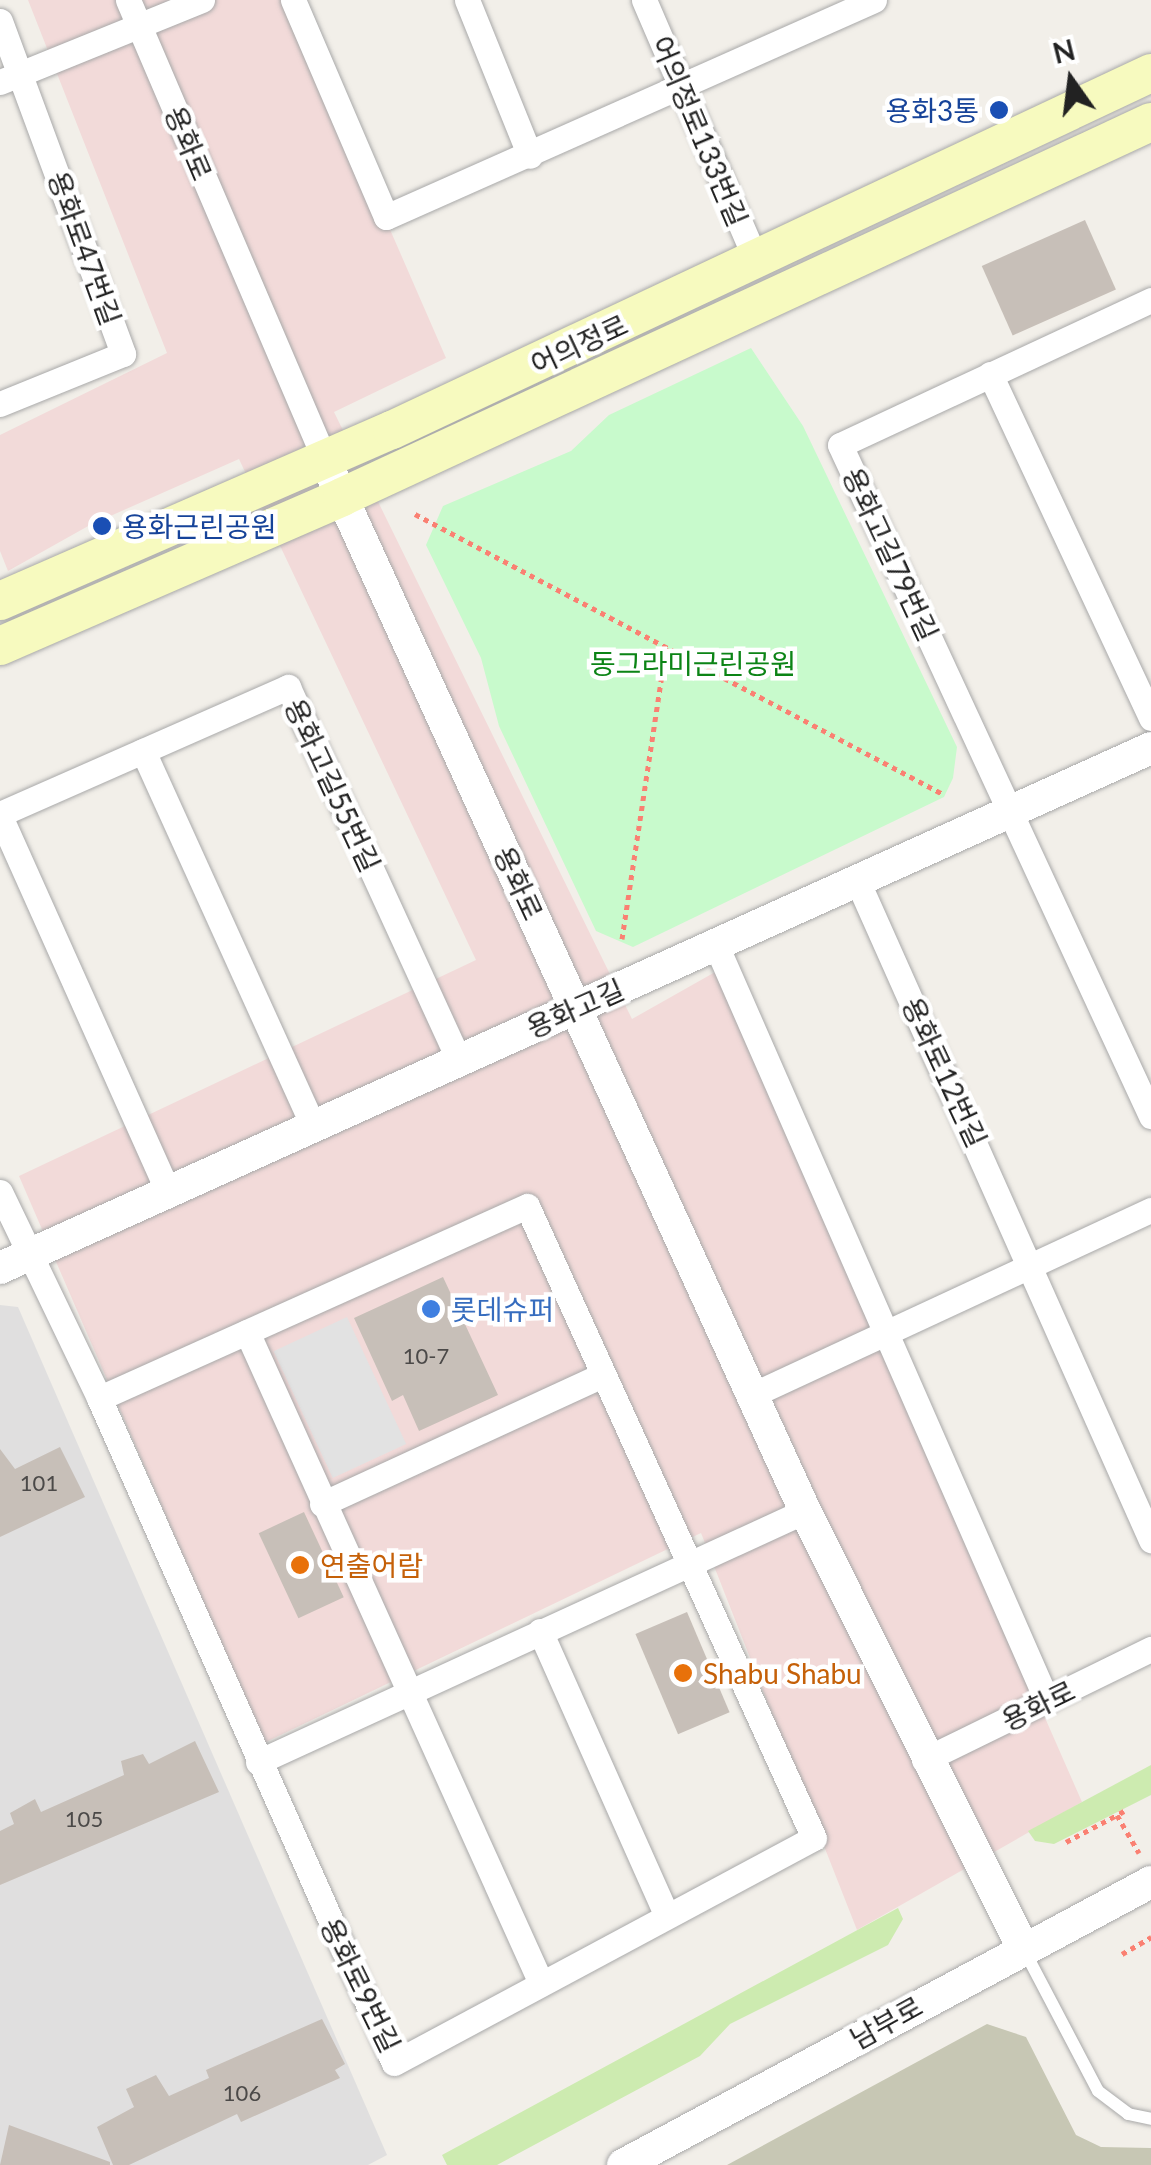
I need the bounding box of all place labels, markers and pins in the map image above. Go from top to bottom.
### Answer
place label: 용화3통 [885,93,979,127]
marker: 용화3통 [988,99,1010,121]
place label: 용화근린공원 [122,509,277,543]
marker: 용화근린공원 [91,515,113,537]
place label: 롯데슈퍼 [451,1292,554,1326]
marker: 롯데슈퍼 [420,1298,442,1320]
place label: 연출어람 [320,1548,423,1582]
marker: 연출어람 [289,1554,311,1576]
place label: Shabu Shabu [703,1656,862,1690]
marker: Shabu Shabu [672,1662,694,1684]

